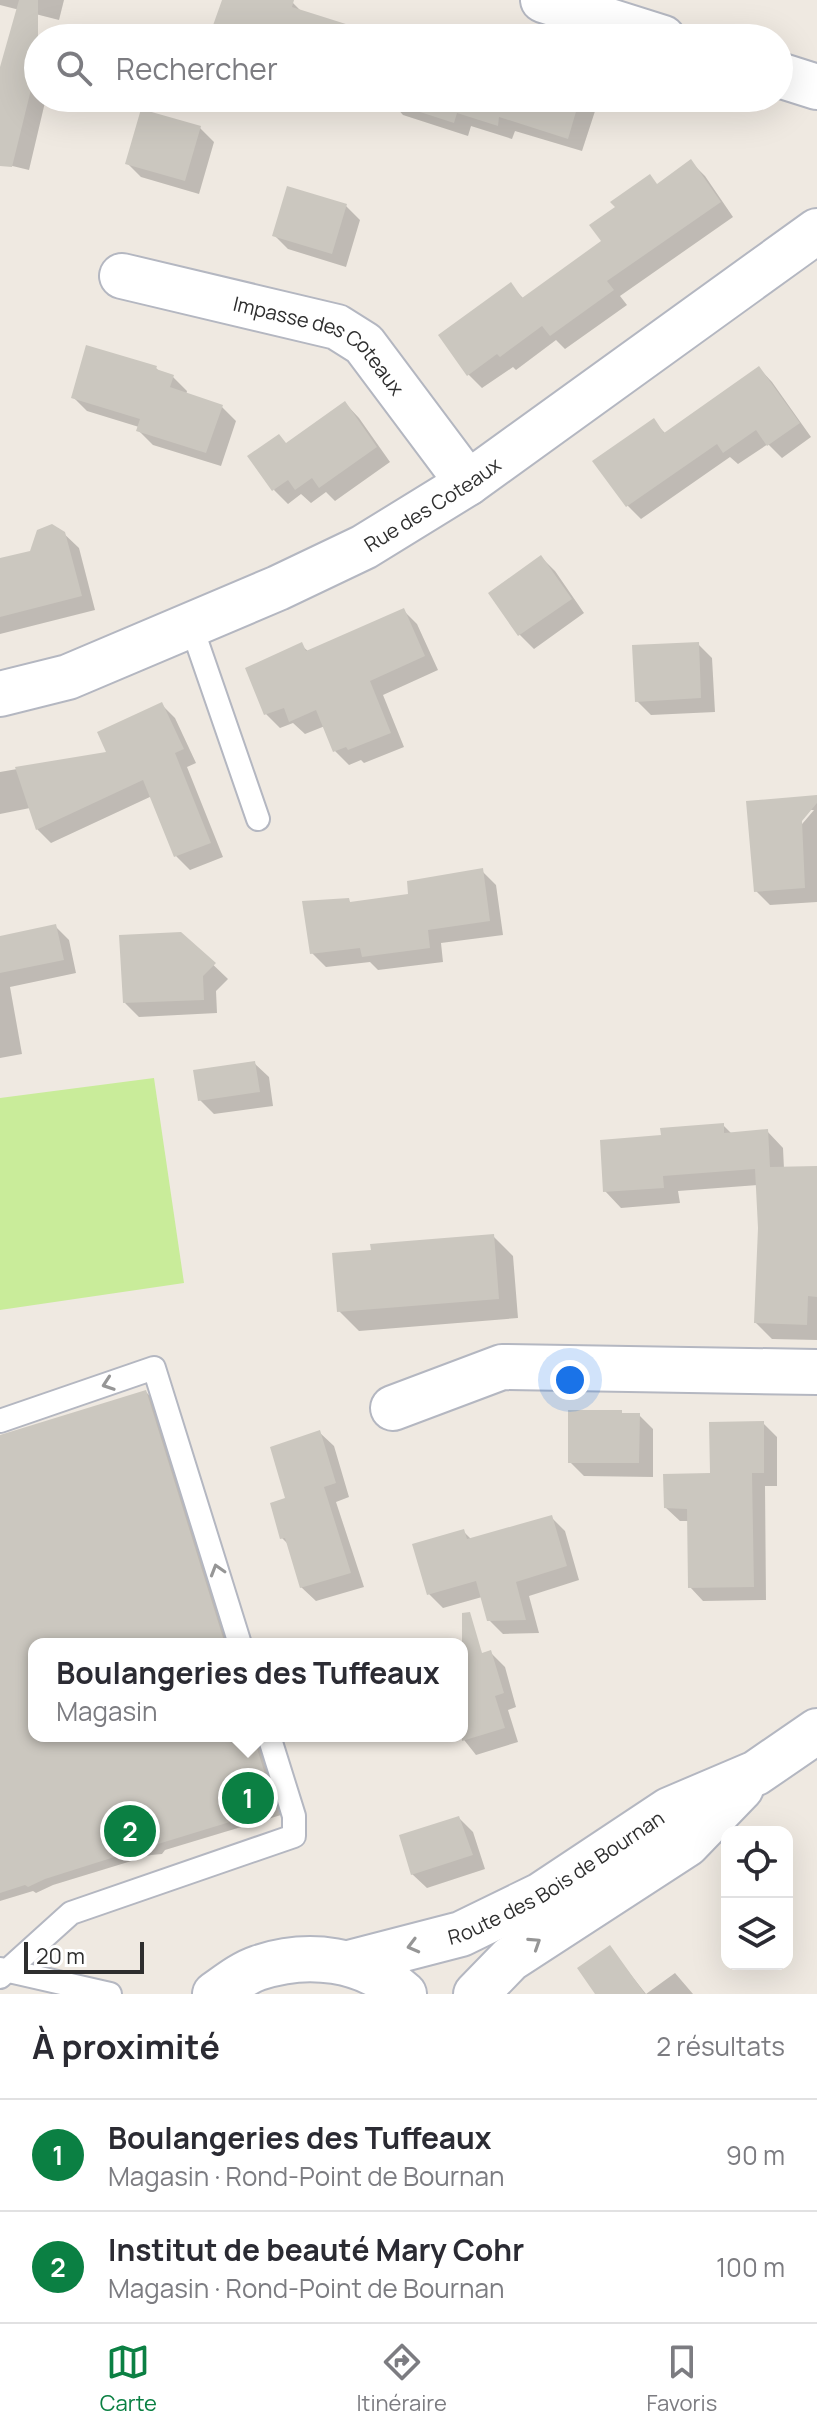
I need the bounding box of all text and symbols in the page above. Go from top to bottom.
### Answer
search box [24,24,793,112]
icon: search [52,46,96,90]
text: Rechercher [116,48,278,89]
street label: Impasse des Coteaux [231,289,411,401]
street label: Rue des Coteaux [359,450,506,557]
your location [550,1360,590,1400]
one-way arrow [102,1374,116,1390]
one-way arrow [210,1563,226,1577]
popup [28,1638,468,1742]
text: Boulangeries des Tuffeaux [56,1652,440,1693]
text: Magasin [56,1693,158,1729]
pin: 1 [222,1768,274,1828]
pin: 2 [104,1801,156,1861]
street label: Route des Bois de Bournan [445,1804,669,1950]
map controls [721,1826,793,1970]
button: locate [721,1826,793,1898]
button: layers [721,1898,793,1970]
one-way arrow [407,1937,421,1953]
scale bar [24,1938,144,1974]
one-way arrow [526,1938,540,1953]
text: 20 m [36,1941,85,1971]
text: À proximité [32,2023,220,2069]
text: 2 résultats [656,2028,785,2064]
text: Boulangeries des Tuffeaux [108,2117,491,2158]
text: 1 [52,2137,64,2173]
text: 90 m [726,2137,785,2173]
text: Magasin · Rond-Point de Bournan [108,2158,504,2194]
text: Institut de beauté Mary Cohr [108,2229,524,2270]
text: 2 [50,2249,66,2285]
text: 100 m [716,2249,785,2285]
text: Magasin · Rond-Point de Bournan [108,2270,504,2306]
tab: Carte [100,2340,157,2418]
tab: Itinéraire [356,2340,447,2418]
tab: Favoris [646,2340,717,2418]

